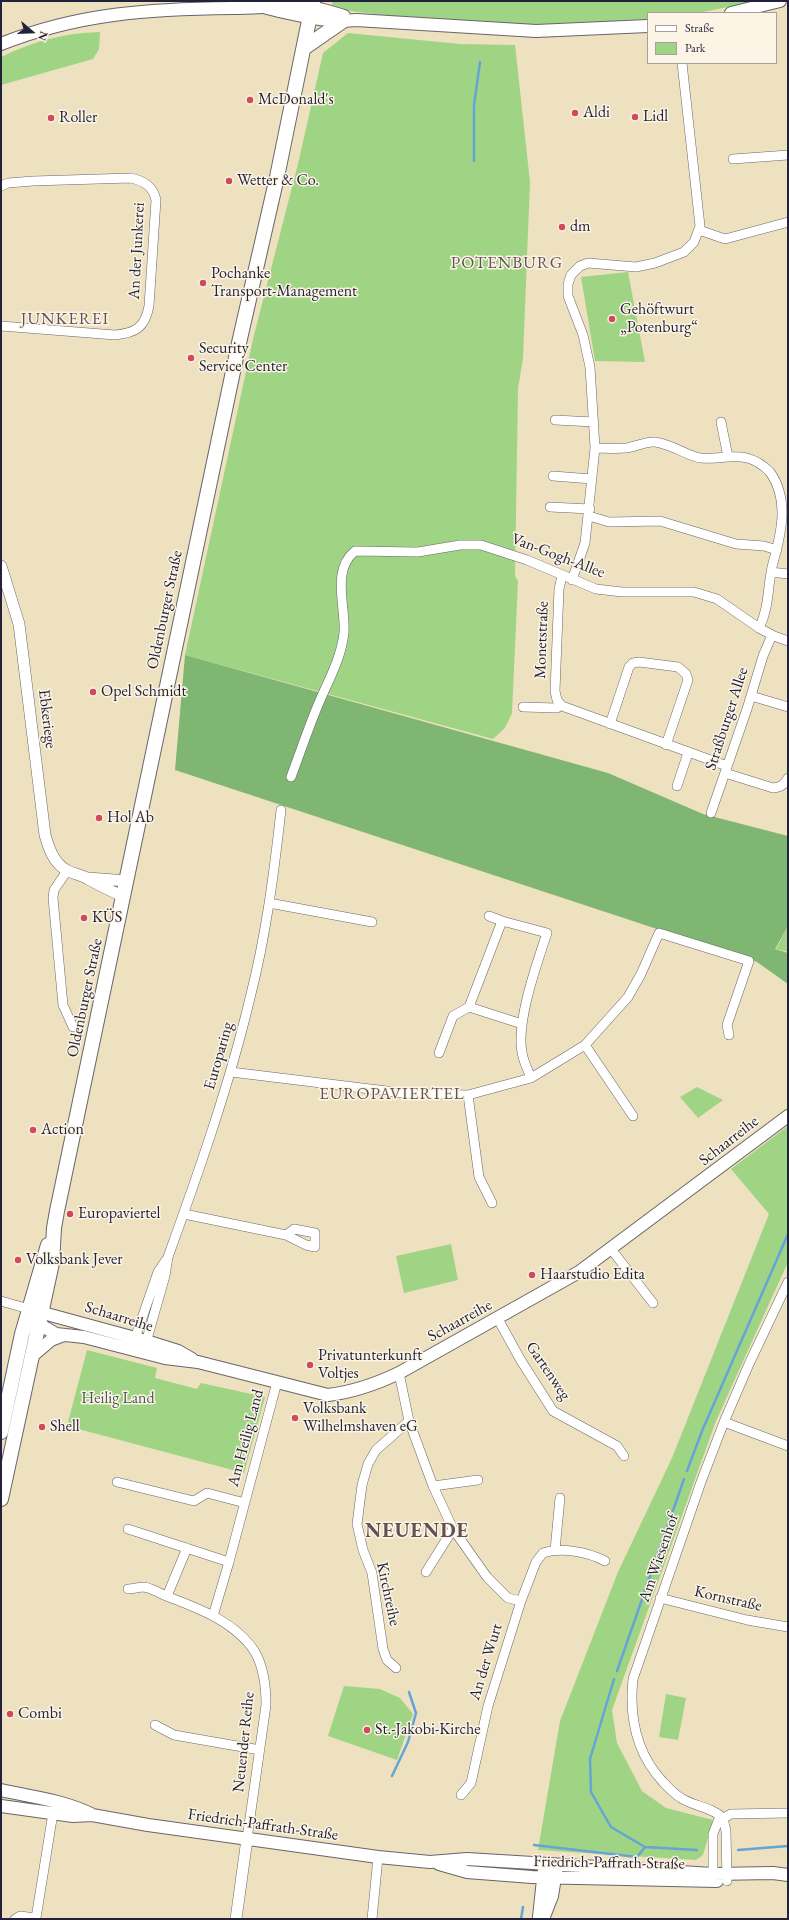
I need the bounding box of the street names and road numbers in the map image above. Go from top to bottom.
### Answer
street label: An der Junkerei [125,202,149,300]
street label: Van-Gogh-Allee [509,529,607,583]
street label: Oldenburger Straße [143,549,187,671]
street label: Monetstraße [531,601,553,679]
street label: Straßburger Allee [701,665,753,773]
street label: Ebkeriege [34,688,60,750]
street label: Oldenburger Straße [63,937,107,1059]
street label: Europaring [200,1020,238,1092]
street label: Schaarreihe [695,1112,763,1170]
street label: Schaarreihe [425,1296,495,1346]
street label: Schaarreihe [83,1298,155,1336]
street label: Gartenweg [521,1338,575,1404]
street label: Am Heilig Land [224,1387,268,1489]
street label: Am Wiesenhof [635,1511,683,1605]
street label: Kirchreihe [372,1560,404,1628]
street label: Kornstraße [692,1582,764,1616]
street label: An der Wurt [465,1621,507,1703]
street label: Neuender Reihe [229,1691,259,1793]
street label: Friedrich-Paffrath-Straße [187,1805,339,1845]
street label: Friedrich-Paffrath-Straße [533,1852,685,1874]

